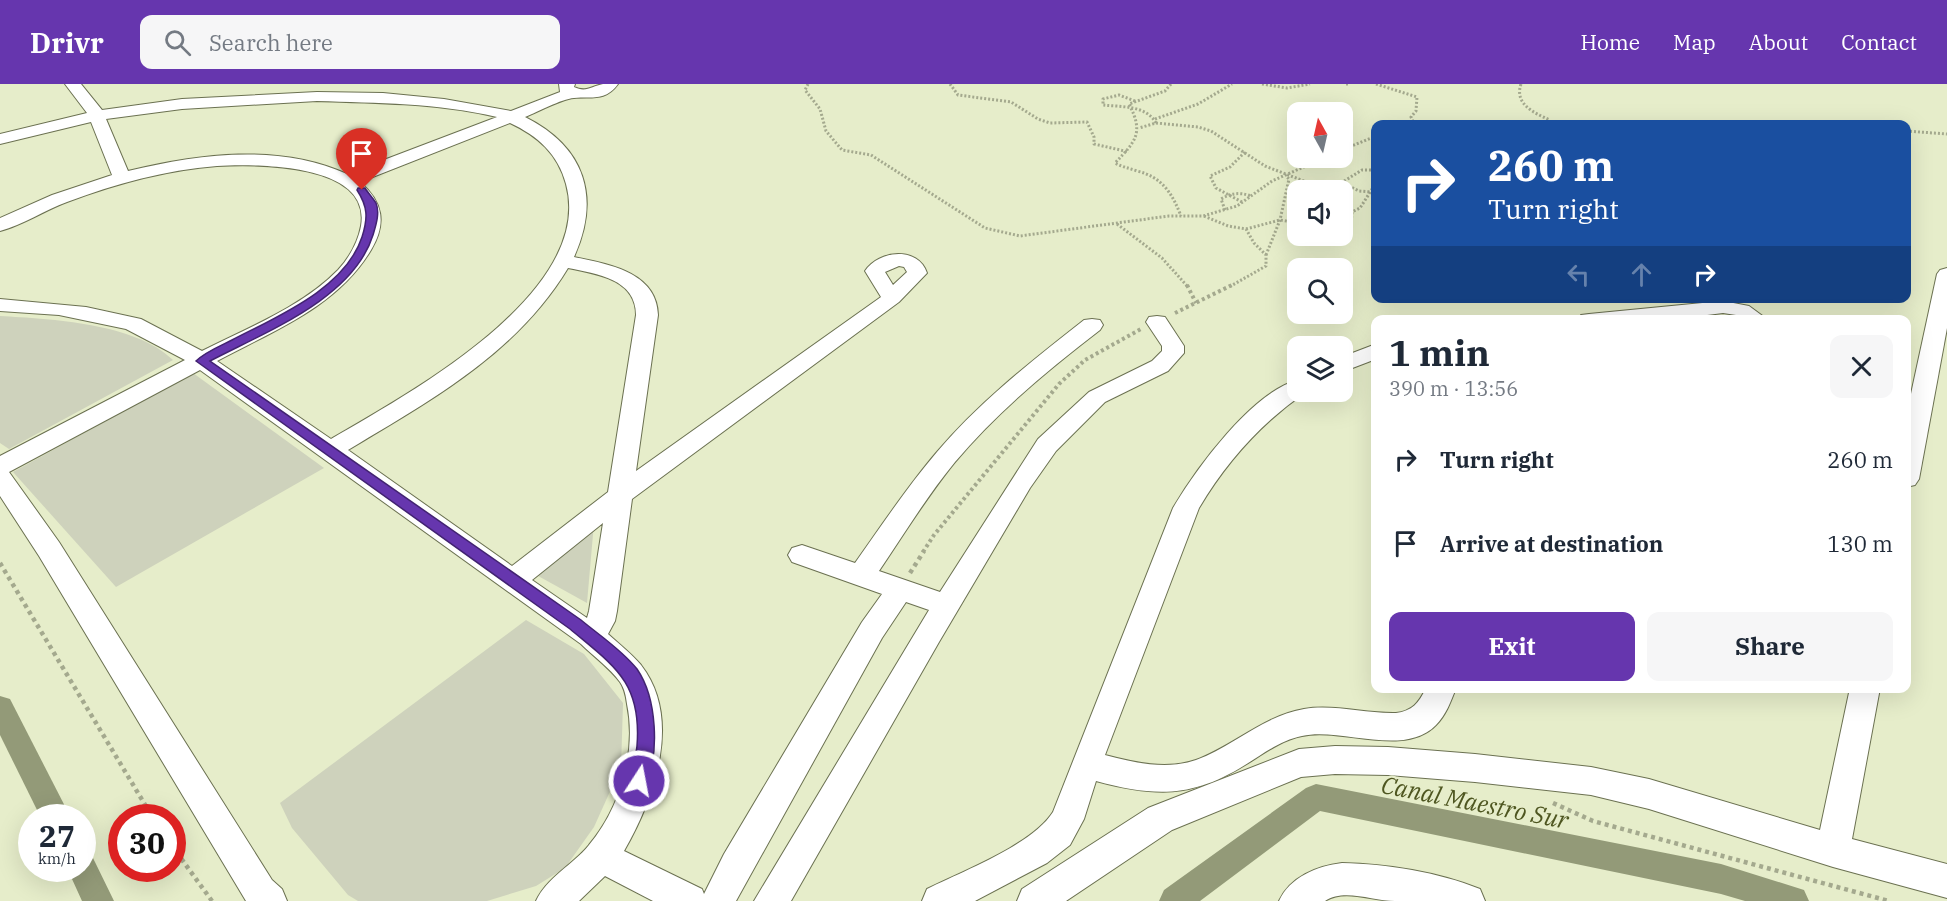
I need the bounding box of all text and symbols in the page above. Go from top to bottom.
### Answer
search box [140,15,560,69]
text: Drivr [30,24,104,61]
icon: search [161,26,194,59]
text: Search here [209,28,333,57]
text: Home [1580,28,1640,56]
text: Map [1673,28,1716,56]
text: About [1749,28,1808,56]
text: Contact [1841,28,1917,56]
north arrow [1287,102,1353,168]
map controls [1287,102,1353,402]
pin [336,128,387,190]
icon: arrive [345,137,378,170]
text: 260 m [1488,138,1614,193]
icon: right [1389,144,1467,222]
button: sound [1287,180,1353,246]
text: Turn right [1488,191,1619,226]
button: search [1287,258,1353,324]
icon: left [1562,258,1595,291]
icon: ahead [1625,258,1658,291]
icon: right [1688,258,1721,291]
text: 1 min [1389,329,1490,376]
button: close [1830,335,1893,398]
button: layers [1287,336,1353,402]
text: 390 m · 13:56 [1389,375,1518,402]
icon: right [1389,443,1422,476]
text: Turn right [1440,445,1554,474]
text: 260 m [1827,445,1893,474]
icon: arrive [1389,527,1422,560]
text: Arrive at destination [1440,529,1663,558]
text: 130 m [1827,529,1893,558]
button: Exit [1389,612,1635,681]
button: Share [1647,612,1893,681]
position arrow [607,749,671,813]
water label: Canal Maestro Sur [1379,768,1573,836]
speed limit sign: 30 [108,804,186,882]
text: 27 [39,816,75,855]
text: km/h [38,849,76,868]

